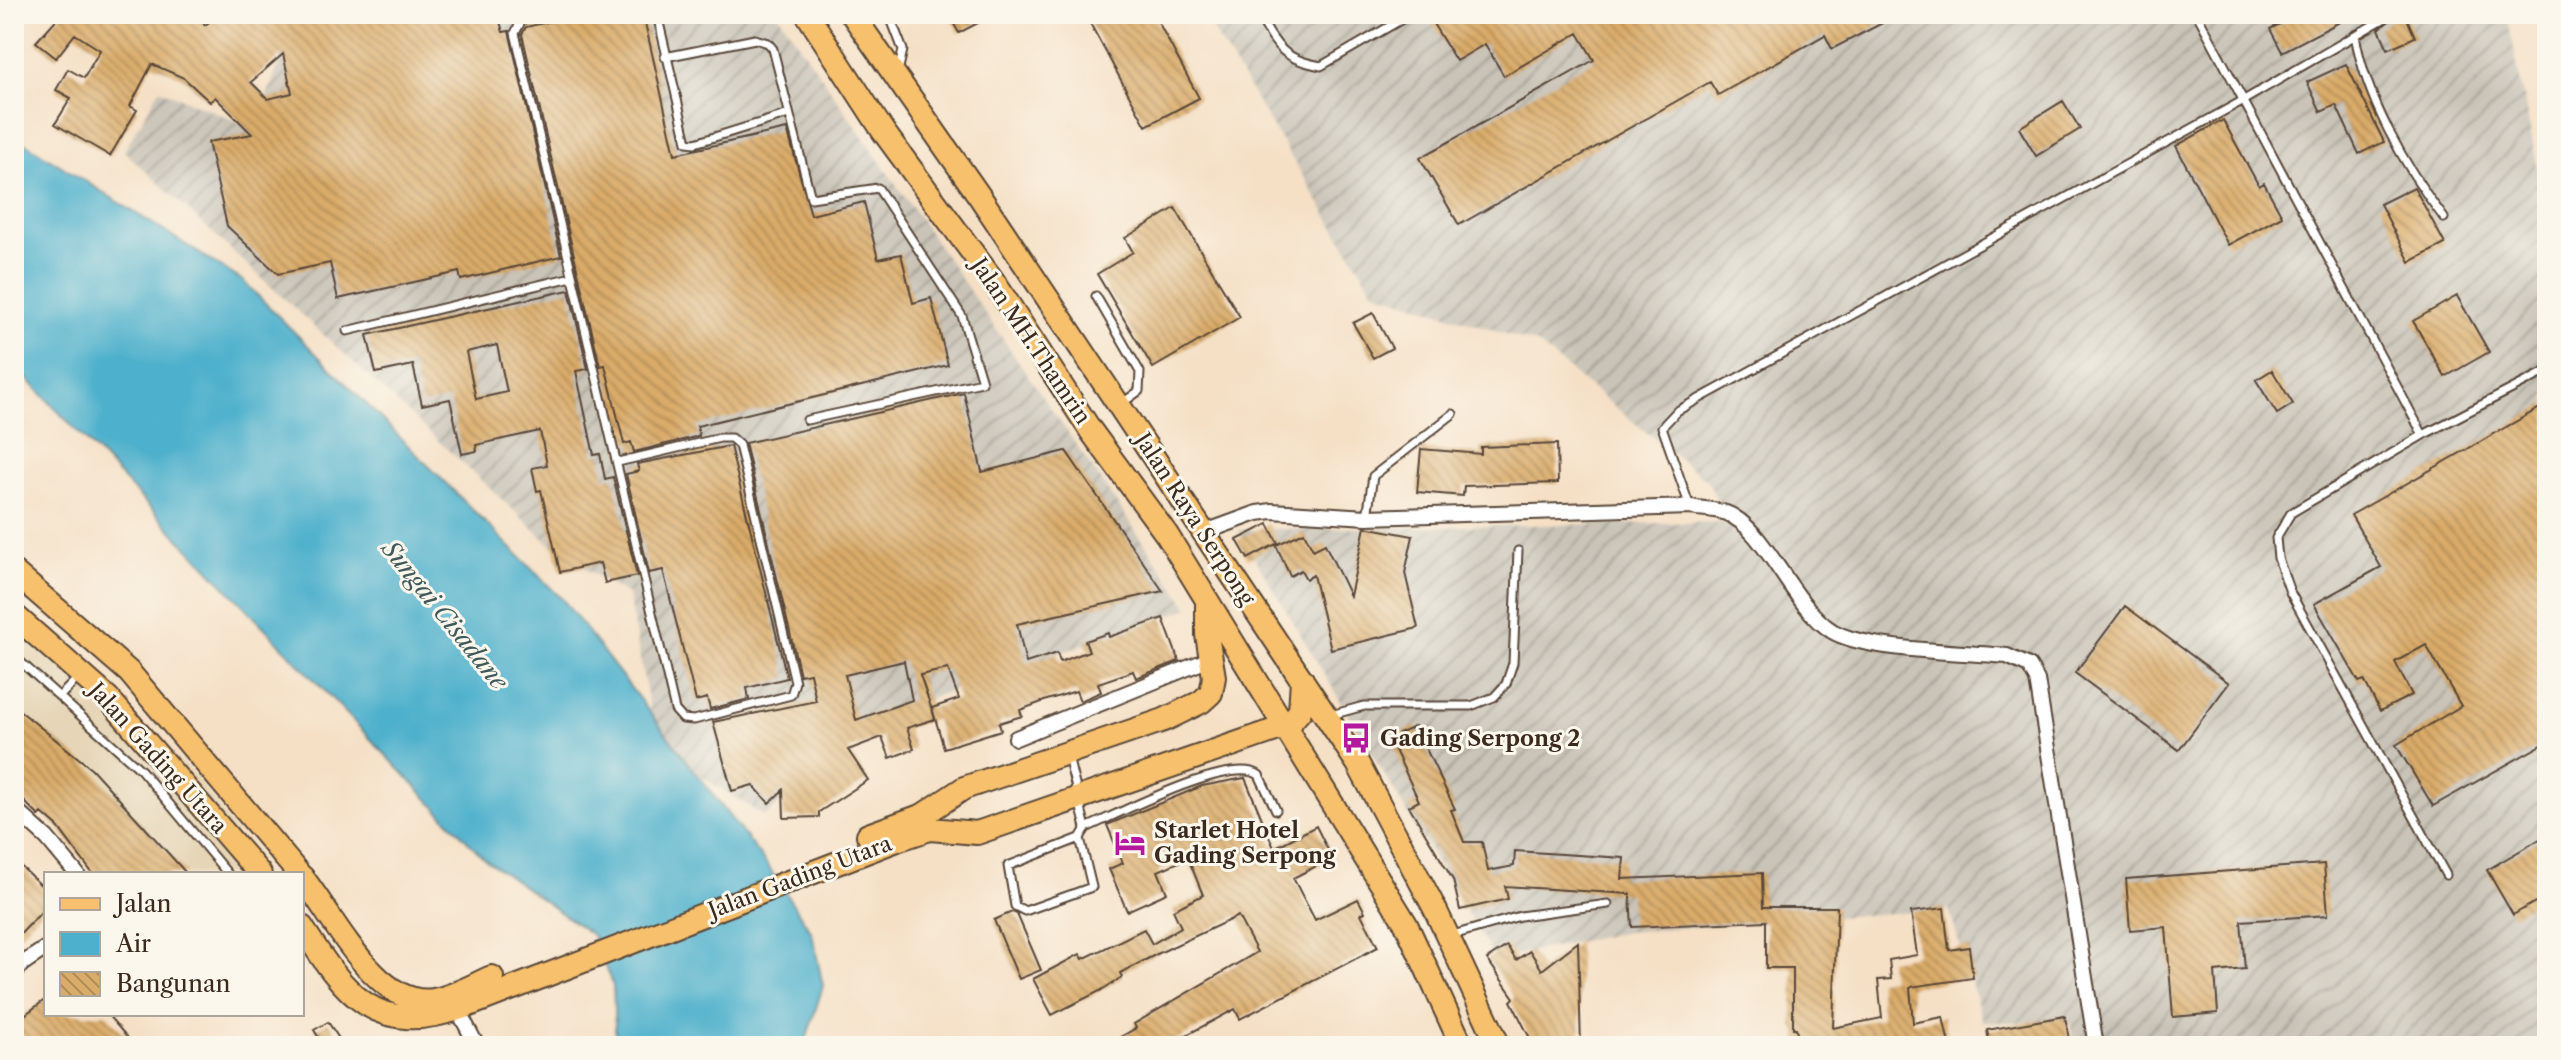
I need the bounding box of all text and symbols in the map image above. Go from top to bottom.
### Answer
street label: Jalan MH.Thamrin [964,250,1097,429]
street label: Jalan Raya Serpong [1128,425,1261,611]
water label: Sungai Cisadane [375,533,515,696]
street label: Jalan Gading Utara [81,675,233,839]
bus stop icon: Gading Serpong 2 [1339,721,1373,755]
place label: Gading Serpong 2 [1380,725,1580,752]
place label: Starlet Hotel Gading Serpong [1154,817,1337,869]
hotel icon: Starlet Hotel Gading Serpong [1113,826,1147,860]
street label: Jalan Gading Utara [702,829,896,925]
legend [44,872,304,1016]
text: Jalan [112,889,172,918]
text: Air [115,929,151,958]
text: Bangunan [116,969,231,998]

